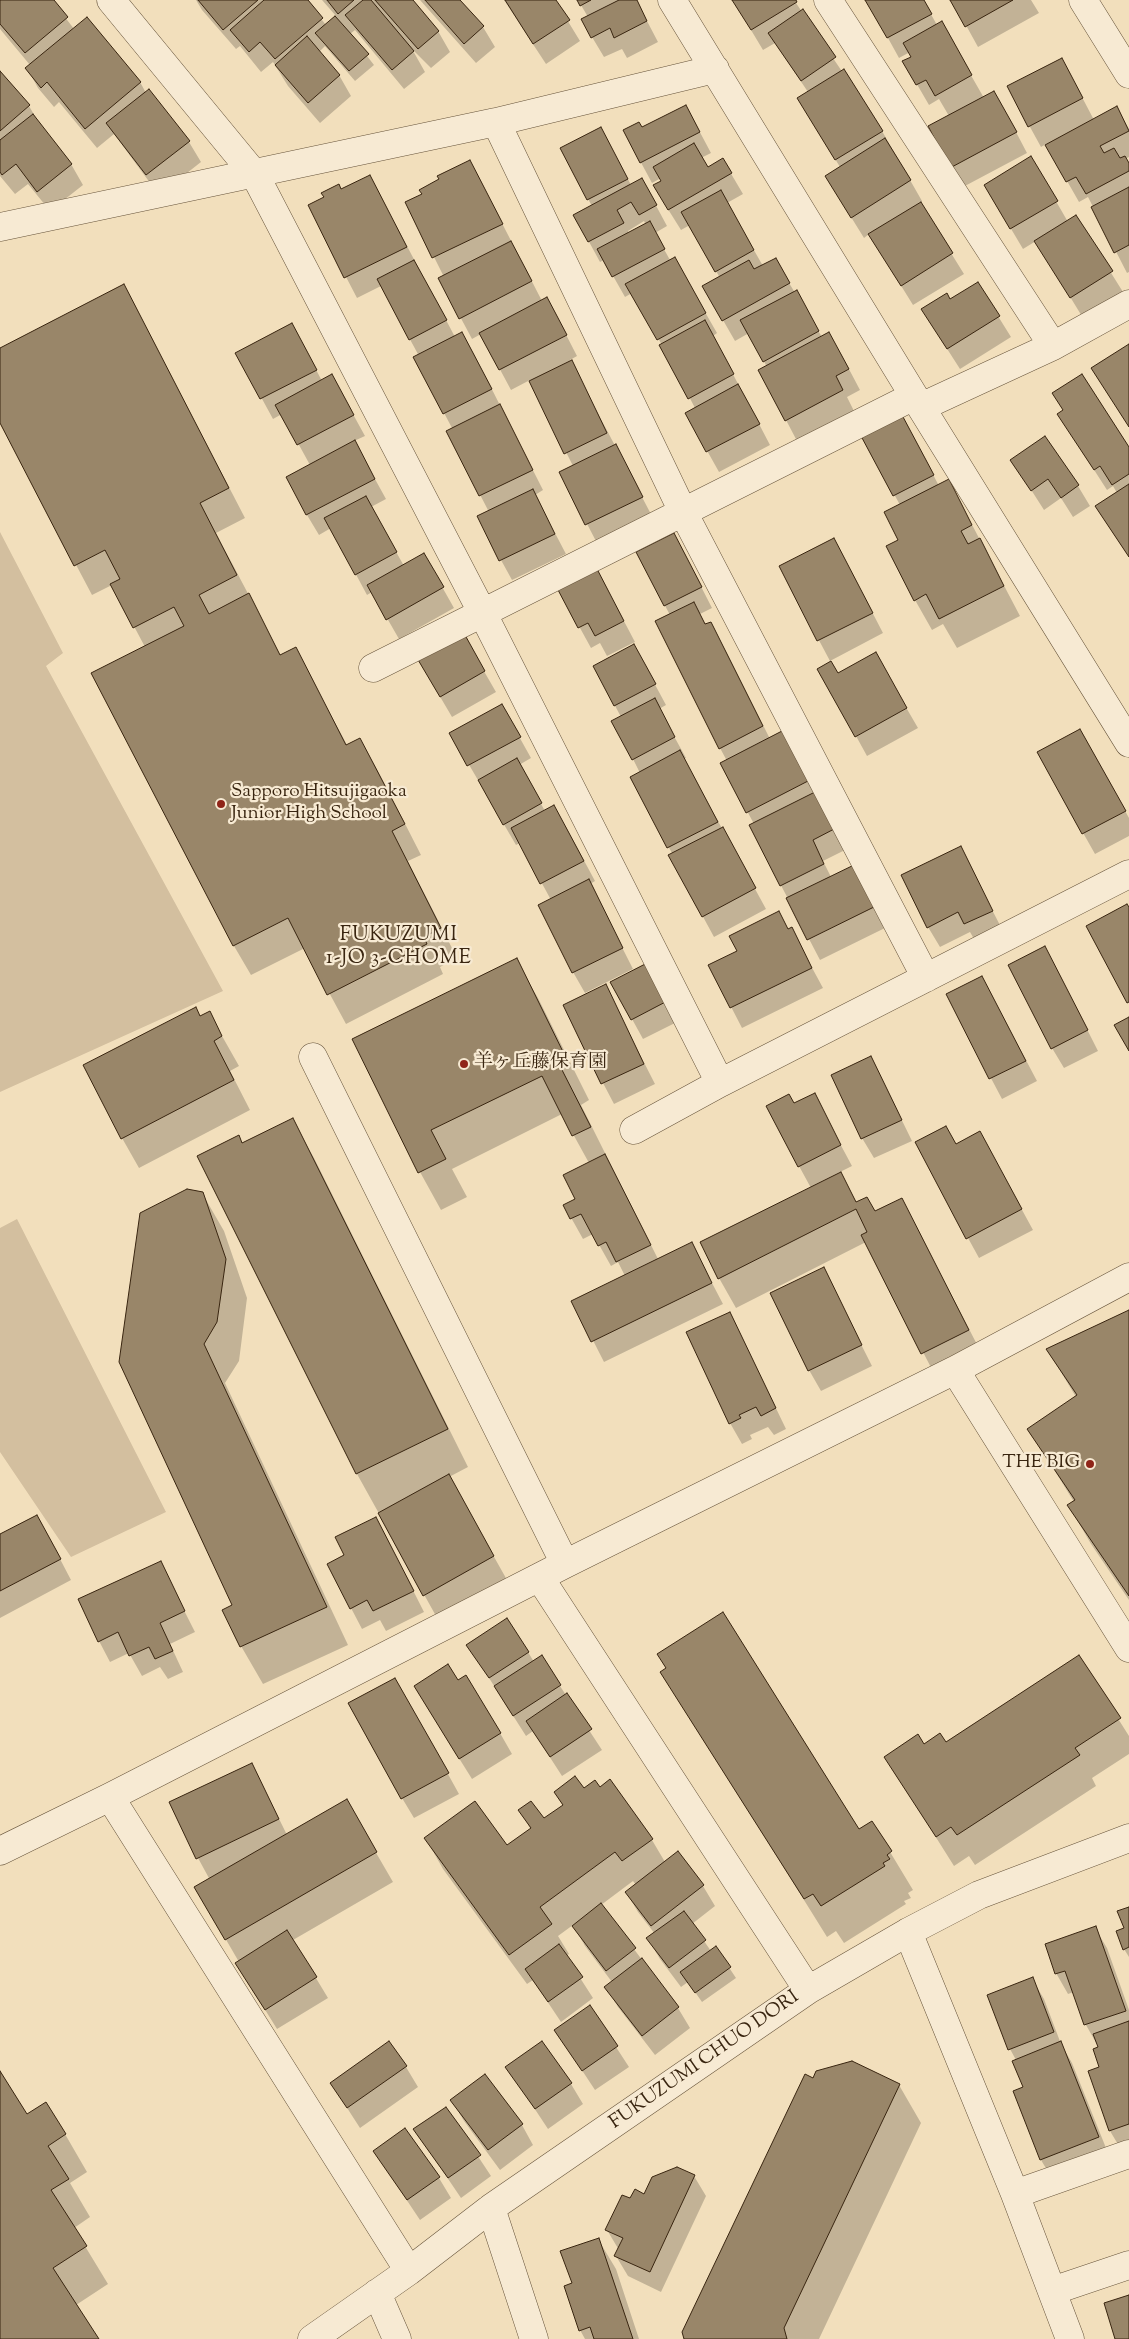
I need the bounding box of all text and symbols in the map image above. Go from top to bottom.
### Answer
place label: Sapporo Hitsujigaoka Junior High School [231,782,407,826]
marker: Sapporo Hitsujigaoka Junior High School [215,798,227,810]
district label: FUKUZUMI 1-JO 3-CHOME [325,925,473,972]
place label: 羊ヶ丘藤保育園 [474,1053,607,1075]
marker: 羊ヶ丘藤保育園 [458,1058,470,1070]
place label: THE BIG [1002,1453,1080,1475]
marker: THE BIG [1084,1458,1096,1470]
street label: FUKUZUMI CHUO DORI [606,1987,804,2135]

